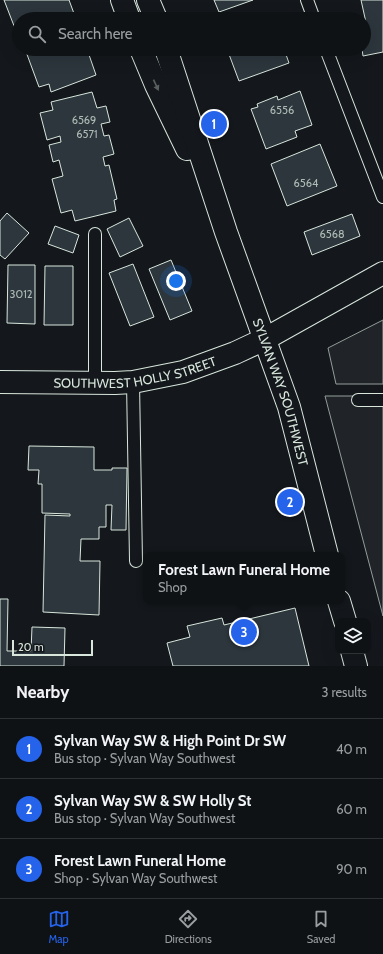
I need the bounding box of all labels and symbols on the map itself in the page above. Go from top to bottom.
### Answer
one-way arrow [153,79,159,90]
house number: 6556 [270,103,294,117]
pin: 1 [201,109,227,139]
house number: 6569 [72,113,96,127]
house number: 6571 [76,127,98,141]
house number: 6564 [294,176,319,190]
house number: 6568 [319,227,345,241]
your location [166,271,186,291]
house number: 3012 [10,287,33,301]
street label: SYLVAN WAY SOUTHWEST [250,316,312,468]
street label: SOUTHWEST HOLLY STREET [53,353,218,391]
pin: 2 [277,487,303,517]
pin: 3 [231,617,257,647]
scale bar [12,638,93,657]

